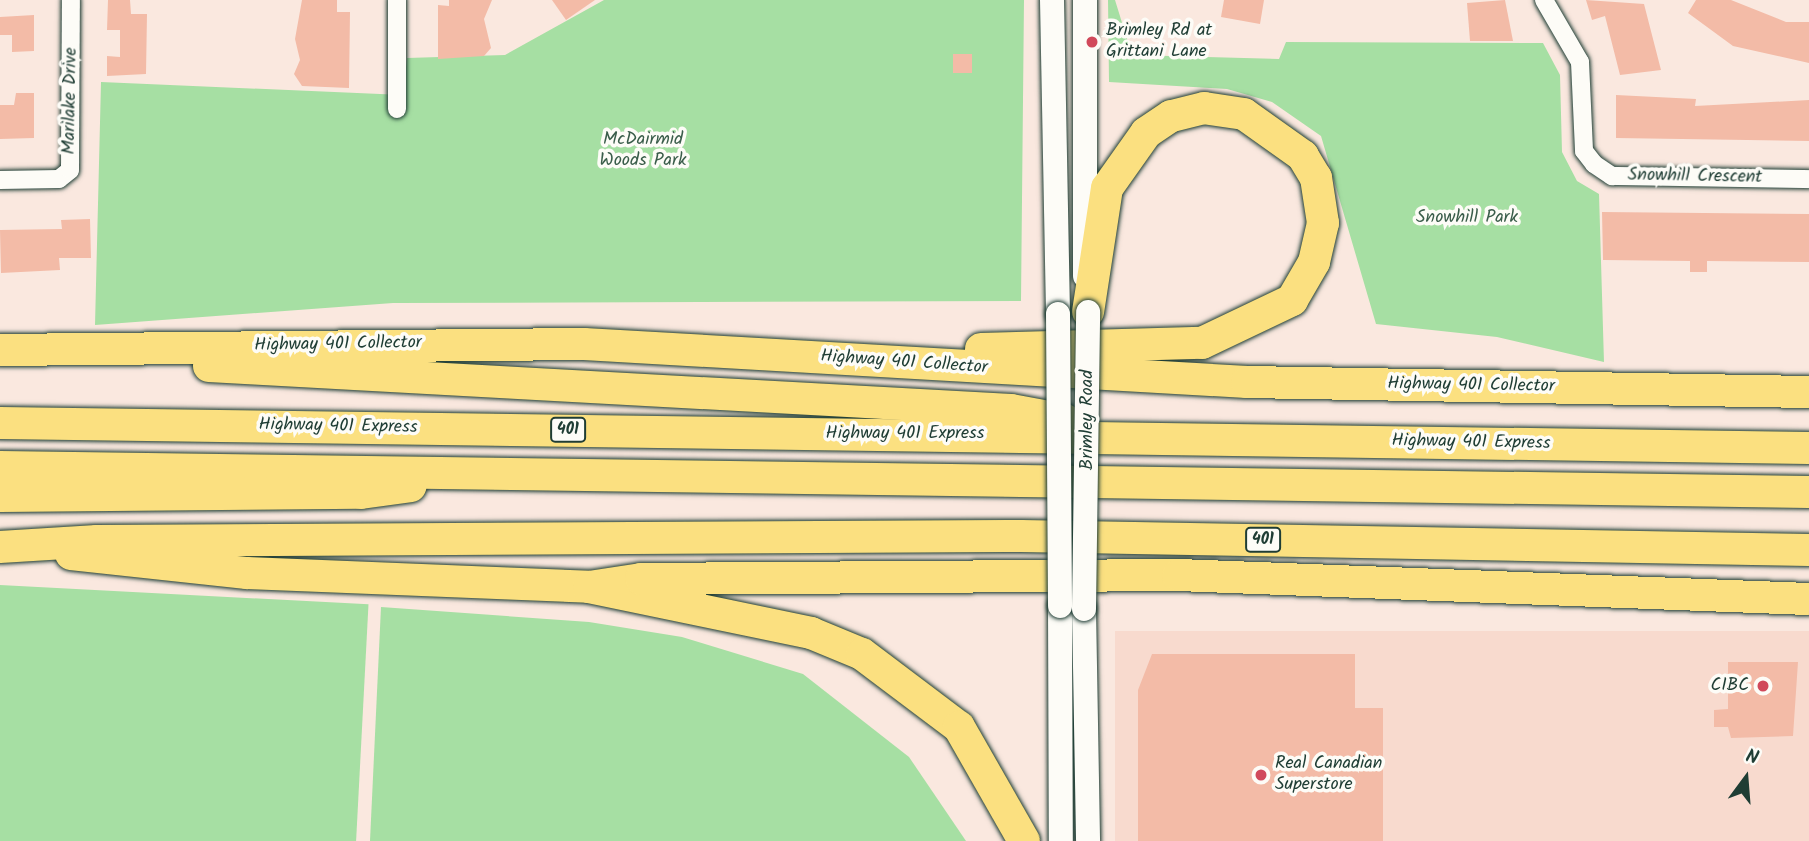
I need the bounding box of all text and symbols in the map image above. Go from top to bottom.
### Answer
place label: Brimley Rd at Grittani Lane [1106,21,1212,64]
marker: Brimley Rd at Grittani Lane [1084,34,1100,50]
street label: Marilake Drive [59,47,83,155]
park label: McDairmid Woods Park [600,130,686,172]
street label: Snowhill Crescent [1628,165,1762,189]
park label: Snowhill Park [1416,207,1518,229]
street label: Highway 401 Collector [254,333,422,357]
street label: Highway 401 Collector [820,346,988,380]
street label: Brimley Road [1077,370,1099,470]
street label: Highway 401 Collector [1387,374,1555,398]
street label: Highway 401 Express [258,415,418,439]
road number: 401 [549,418,587,442]
street label: Highway 401 Express [826,423,984,445]
street label: Highway 401 Express [1391,431,1551,455]
road number: 401 [1244,527,1282,552]
place label: CIBC [1710,675,1749,697]
marker: CIBC [1755,678,1771,694]
text: N [1742,742,1762,774]
north arrow [1711,743,1781,813]
place label: Real Canadian Superstore [1275,754,1382,796]
marker: Real Canadian Superstore [1253,767,1269,783]

